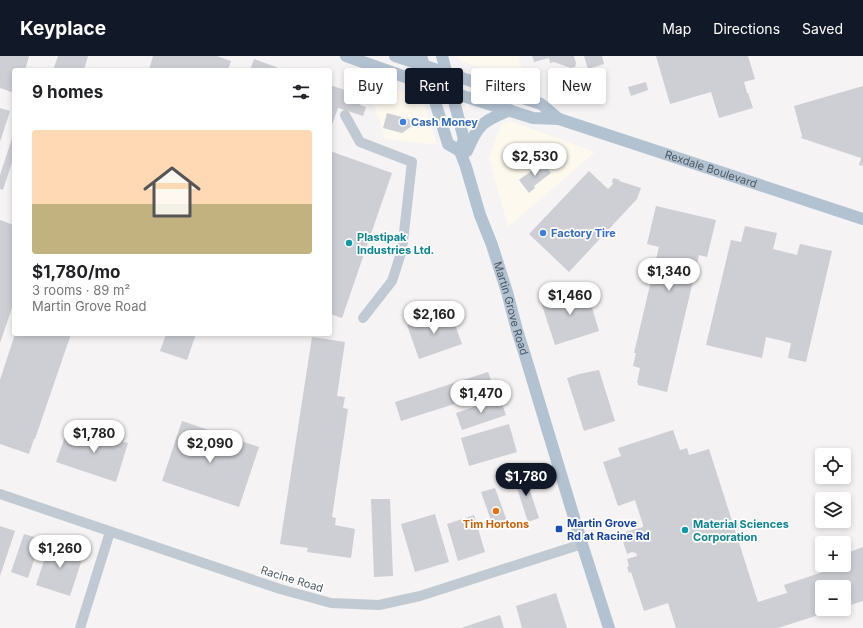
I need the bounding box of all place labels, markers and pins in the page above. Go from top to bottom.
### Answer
place label: Cash Money [411,115,478,129]
marker: Cash Money [398,117,408,127]
pin: $2,530 [502,143,568,177]
place label: Factory Tire [551,226,616,240]
marker: Factory Tire [538,228,548,238]
place label: Plastipak Industries Ltd. [357,230,434,257]
marker: Plastipak Industries Ltd. [344,238,354,248]
pin: $1,340 [636,258,702,292]
pin: $1,460 [537,282,603,316]
pin: $2,160 [401,301,467,335]
pin: $1,470 [448,380,514,414]
pin: $1,780 [61,420,127,454]
pin: $2,090 [177,430,243,464]
pin: $1,780 [493,463,559,497]
marker: Tim Hortons [491,506,501,516]
place label: Martin Grove Rd at Racine Rd [567,516,650,543]
place label: Tim Hortons [463,517,529,531]
place label: Material Sciences Corporation [693,517,789,544]
marker: Martin Grove Rd at Racine Rd [554,524,564,534]
marker: Material Sciences Corporation [680,525,690,535]
pin: $1,260 [27,535,93,569]

